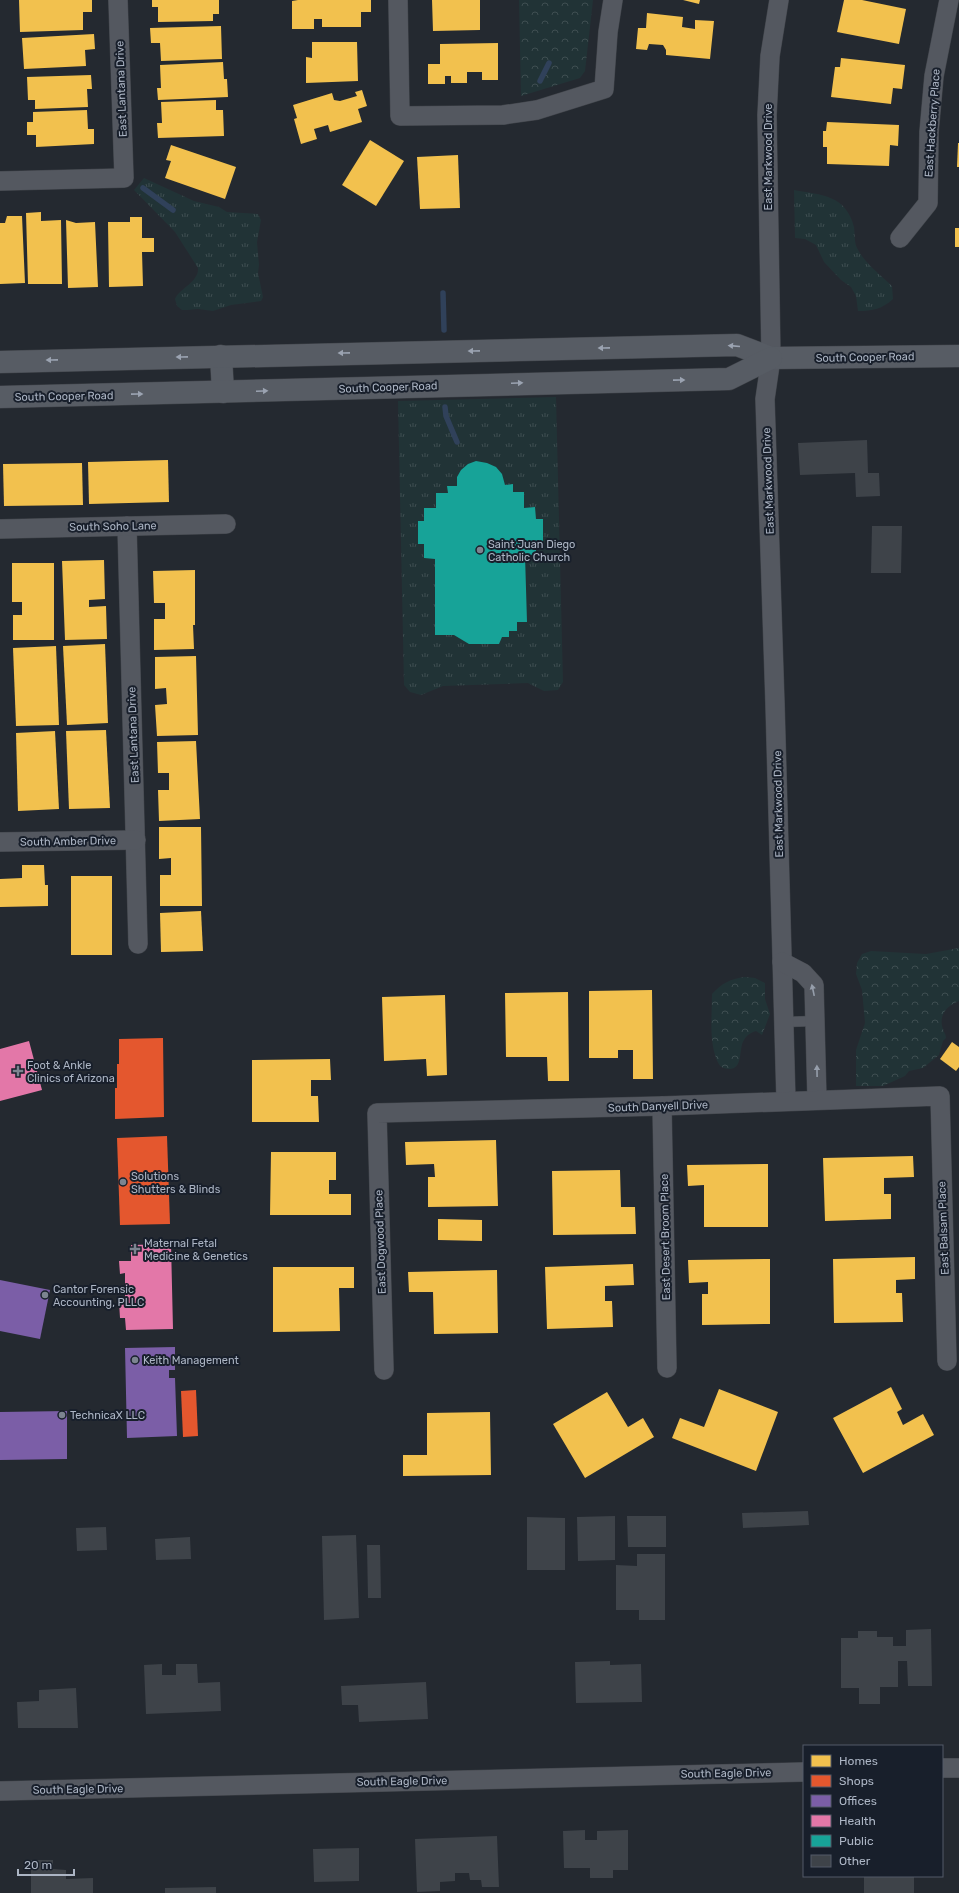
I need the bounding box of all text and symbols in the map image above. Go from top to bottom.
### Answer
street label: East Lantana Drive [113,41,130,137]
street label: East Hackberry Place [922,68,943,178]
street label: East Markwood Drive [762,103,775,211]
one-way arrow [728,343,740,350]
one-way arrow [597,345,610,351]
one-way arrow [467,348,480,354]
one-way arrow [337,350,350,356]
street label: South Cooper Road [815,350,915,365]
one-way arrow [175,354,188,360]
one-way arrow [46,357,58,364]
one-way arrow [673,377,686,383]
street label: South Cooper Road [338,379,438,396]
one-way arrow [511,380,523,387]
one-way arrow [256,388,269,394]
street label: South Cooper Road [14,389,114,404]
one-way arrow [131,391,144,397]
street label: East Markwood Drive [760,427,777,535]
street label: South Soho Lane [69,519,157,534]
place label: Saint Juan Diego Catholic Church [488,538,575,564]
marker: Saint Juan Diego Catholic Church [475,545,485,555]
street label: East Lantana Drive [125,687,142,783]
street label: East Markwood Drive [771,750,786,858]
street label: South Amber Drive [20,834,116,849]
one-way arrow [810,983,816,996]
place label: Foot & Ankle Clinics of Arizona [27,1059,115,1085]
one-way arrow [814,1064,820,1077]
marker: Foot & Ankle Clinics of Arizona [12,1065,24,1077]
street label: South Danyell Drive [608,1098,708,1115]
place label: Solutions Shutters & Blinds [131,1170,221,1196]
street label: East Desert Broom Place [658,1174,673,1300]
marker: Solutions Shutters & Blinds [118,1177,128,1187]
street label: East Balsam Place [935,1181,952,1275]
street label: East Dogwood Place [372,1190,389,1294]
place label: Maternal Fetal Medicine & Genetics [144,1237,248,1263]
marker: Maternal Fetal Medicine & Genetics [129,1243,141,1255]
place label: Cantor Forensic Accounting, PLLC [53,1283,144,1309]
marker: Cantor Forensic Accounting, PLLC [40,1290,50,1300]
place label: Keith Management [143,1354,240,1367]
marker: Keith Management [130,1355,140,1365]
place label: TechnicaX LLC [70,1409,145,1422]
marker: TechnicaX LLC [57,1410,67,1420]
legend [803,1745,943,1877]
text: Homes [839,1754,878,1768]
street label: South Eagle Drive [681,1766,772,1781]
street label: South Eagle Drive [357,1774,448,1789]
text: Shops [839,1774,874,1788]
street label: South Eagle Drive [33,1782,124,1797]
text: Offices [839,1794,877,1808]
text: Health [839,1814,876,1828]
text: Public [839,1834,874,1848]
scale bar [18,1851,74,1877]
text: Other [839,1854,871,1868]
text: 20 m [24,1858,52,1872]

